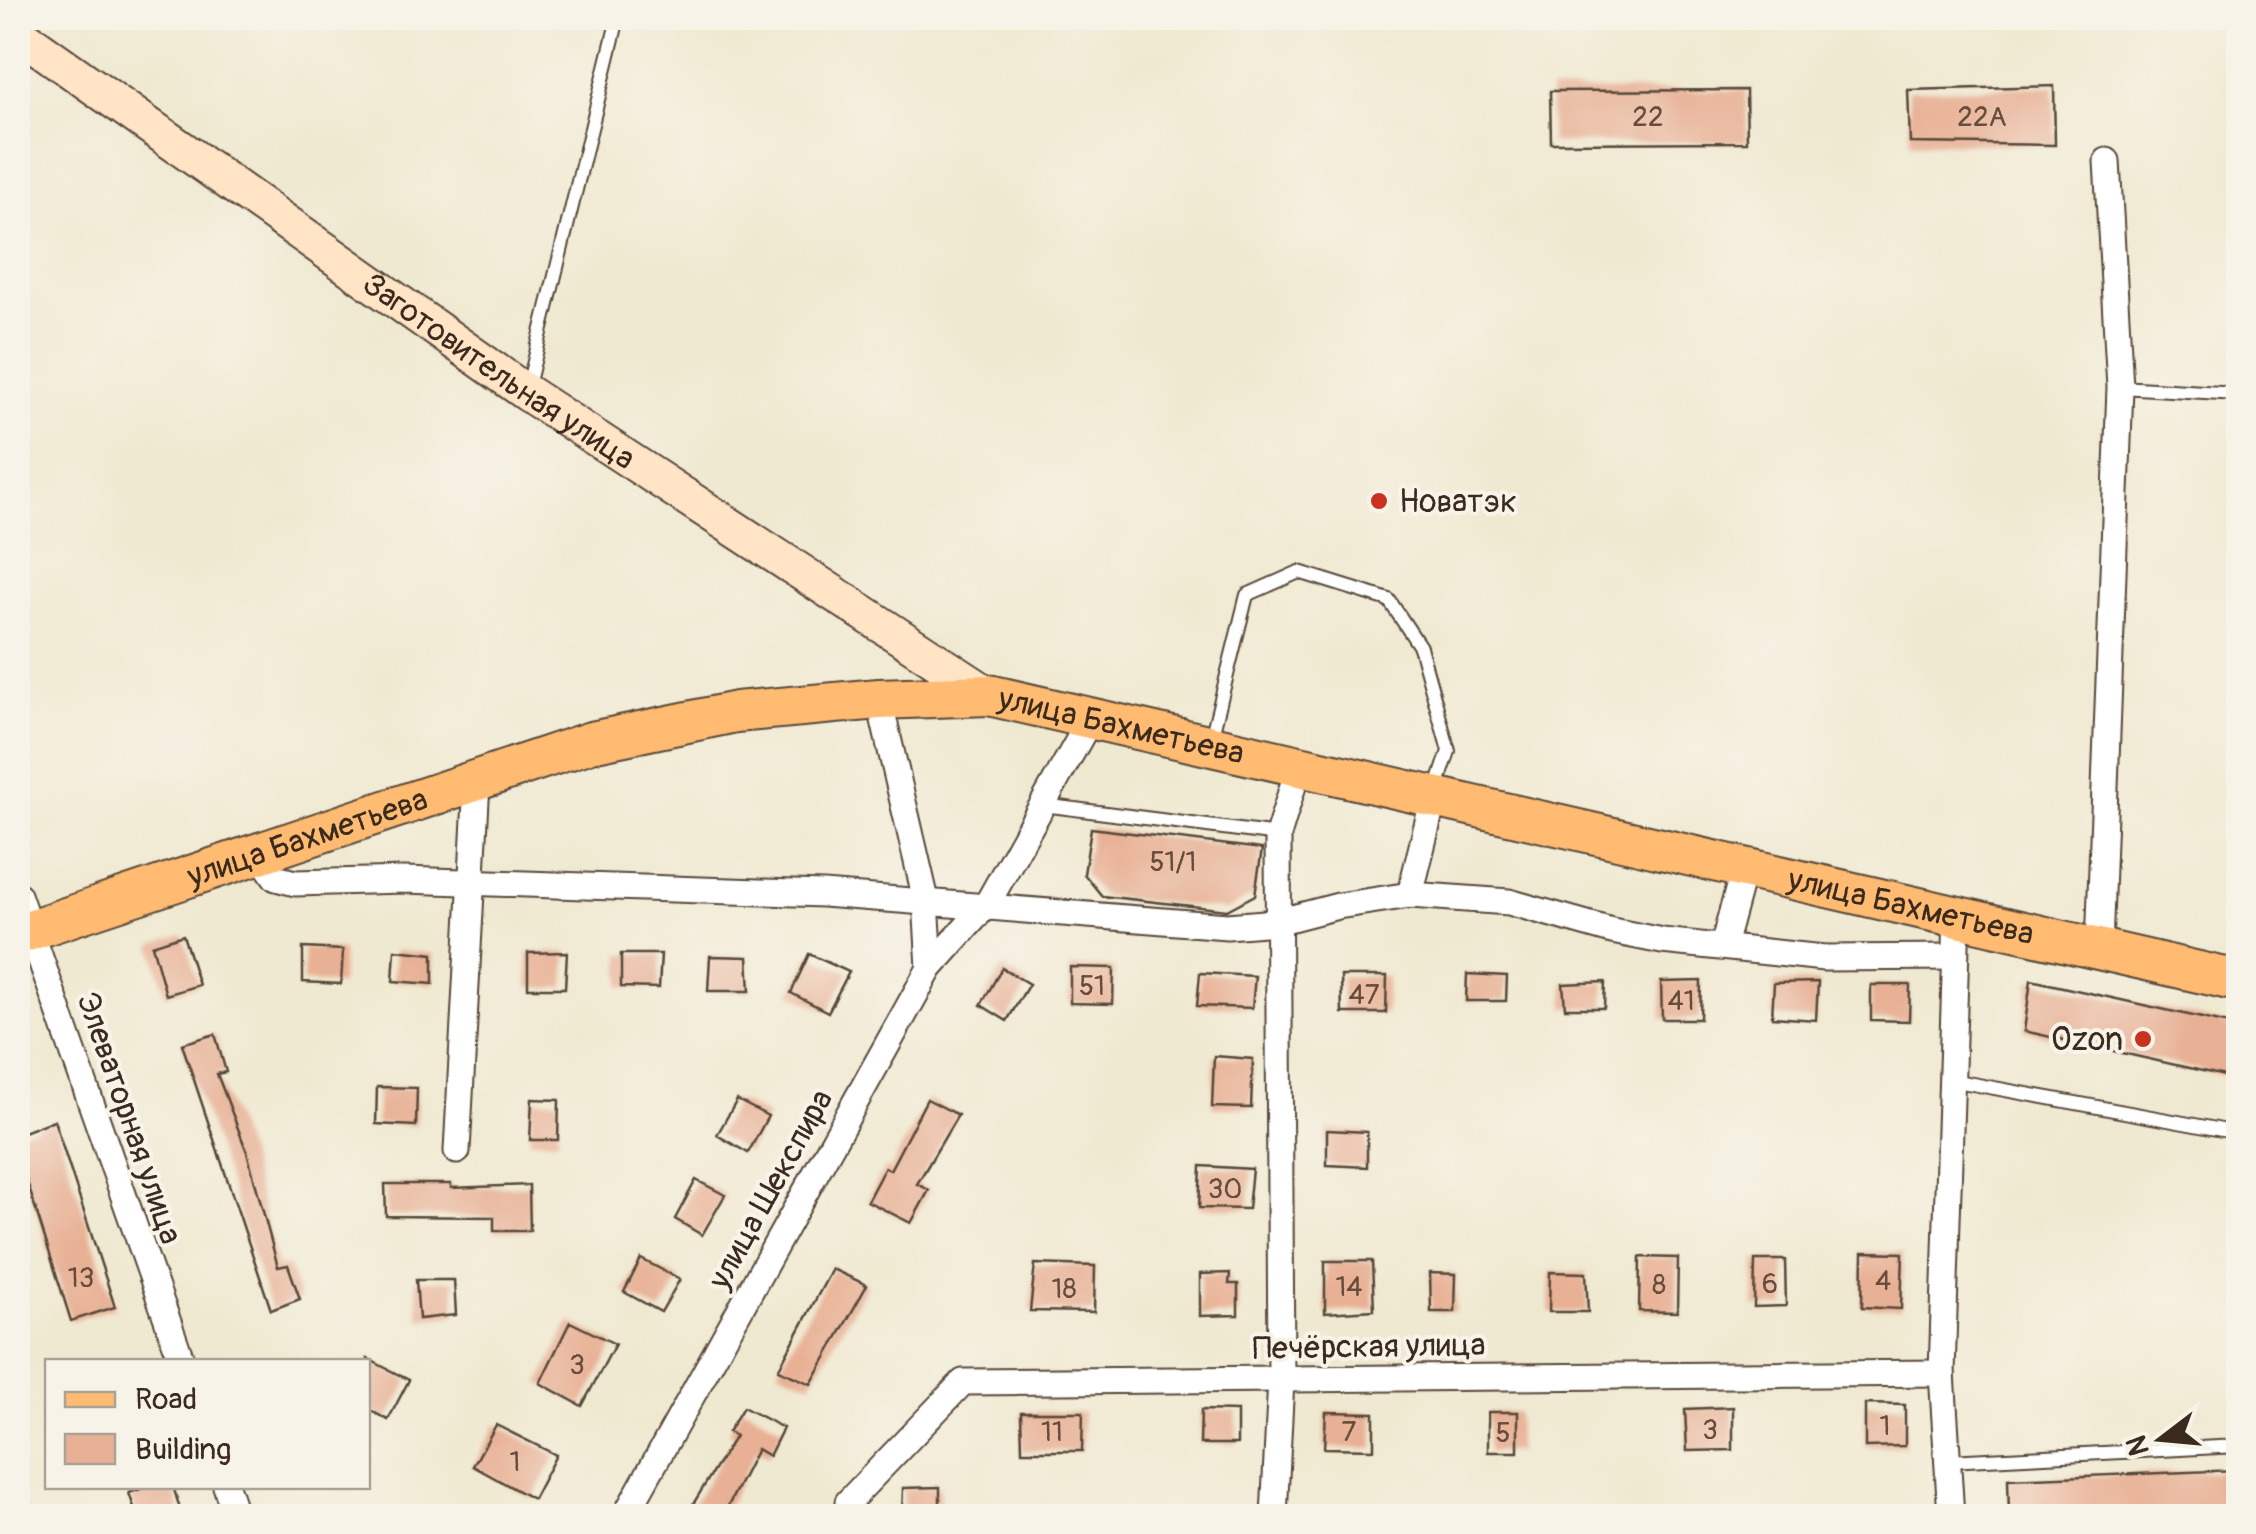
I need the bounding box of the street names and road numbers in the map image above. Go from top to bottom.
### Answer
street label: Заготовительная улица [355,264,642,479]
street label: улица Бахметьева [994,679,1248,774]
street label: улица Бахметьева [181,779,433,897]
street label: улица Бахметьева [1783,859,2038,955]
street label: Элеваторная улица [67,987,191,1249]
street label: улица Шекспира [699,1083,842,1297]
street label: Печёрская улица [1252,1325,1486,1369]

